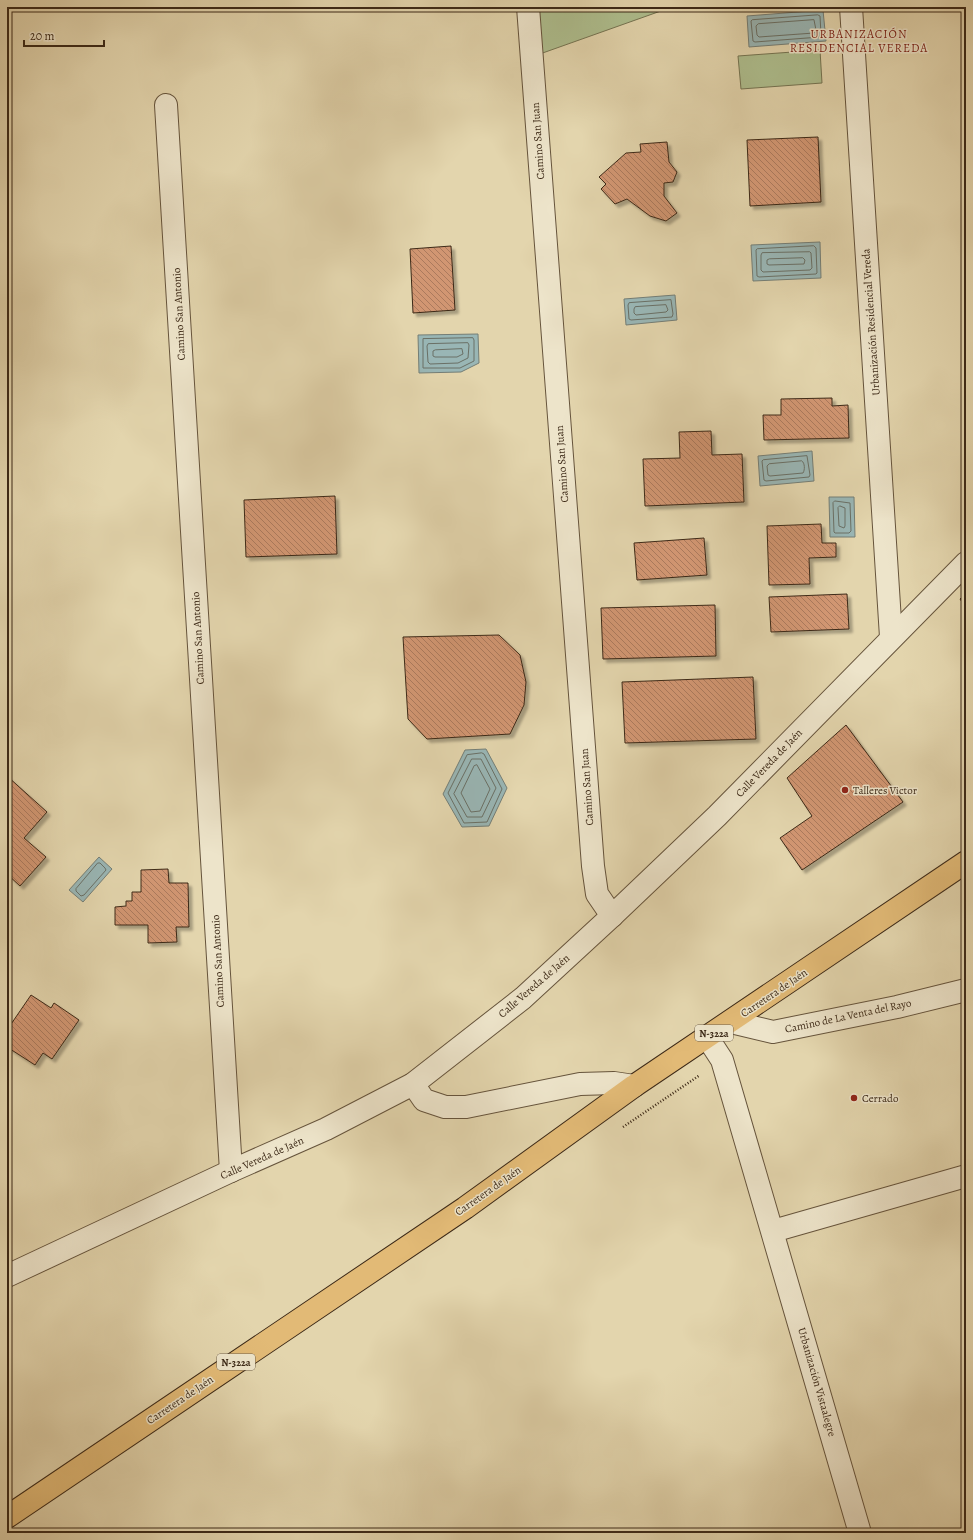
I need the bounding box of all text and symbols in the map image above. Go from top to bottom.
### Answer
scale bar [24,22,104,48]
district label: URBANIZACIÓN RESIDENCIAL VEREDA [790,26,928,56]
text: 20 m [30,28,54,44]
street label: Camino San Juan [528,102,548,180]
street label: Urbanización Residencial Vereda [858,247,884,396]
street label: Camino San Antonio [169,267,189,361]
street label: Camino San Juan [552,425,572,503]
street label: Camino San Antonio [188,591,208,685]
street label: Calle Vereda de Jaén [732,725,806,801]
street label: Camino San Juan [577,748,597,826]
place label: Talleres Victor [853,783,917,798]
marker: Talleres Victor [840,785,850,795]
street label: Camino San Antonio [208,914,228,1008]
street label: Calle Vereda de Jaén [495,951,573,1021]
street label: Carretera de Jaén [738,965,810,1021]
street label: Camino de La Venta del Rayo [783,995,913,1037]
road number: N-322a [695,1025,733,1041]
place label: Cerrado [862,1091,899,1106]
marker: Cerrado [849,1093,859,1103]
street label: Calle Vereda de Jaén [218,1133,306,1183]
street label: Carretera de Jaén [452,1163,524,1219]
street label: Urbanización Vistaalegre [794,1326,840,1438]
road number: N-322a [217,1354,255,1370]
street label: Carretera de Jaén [144,1372,216,1428]

